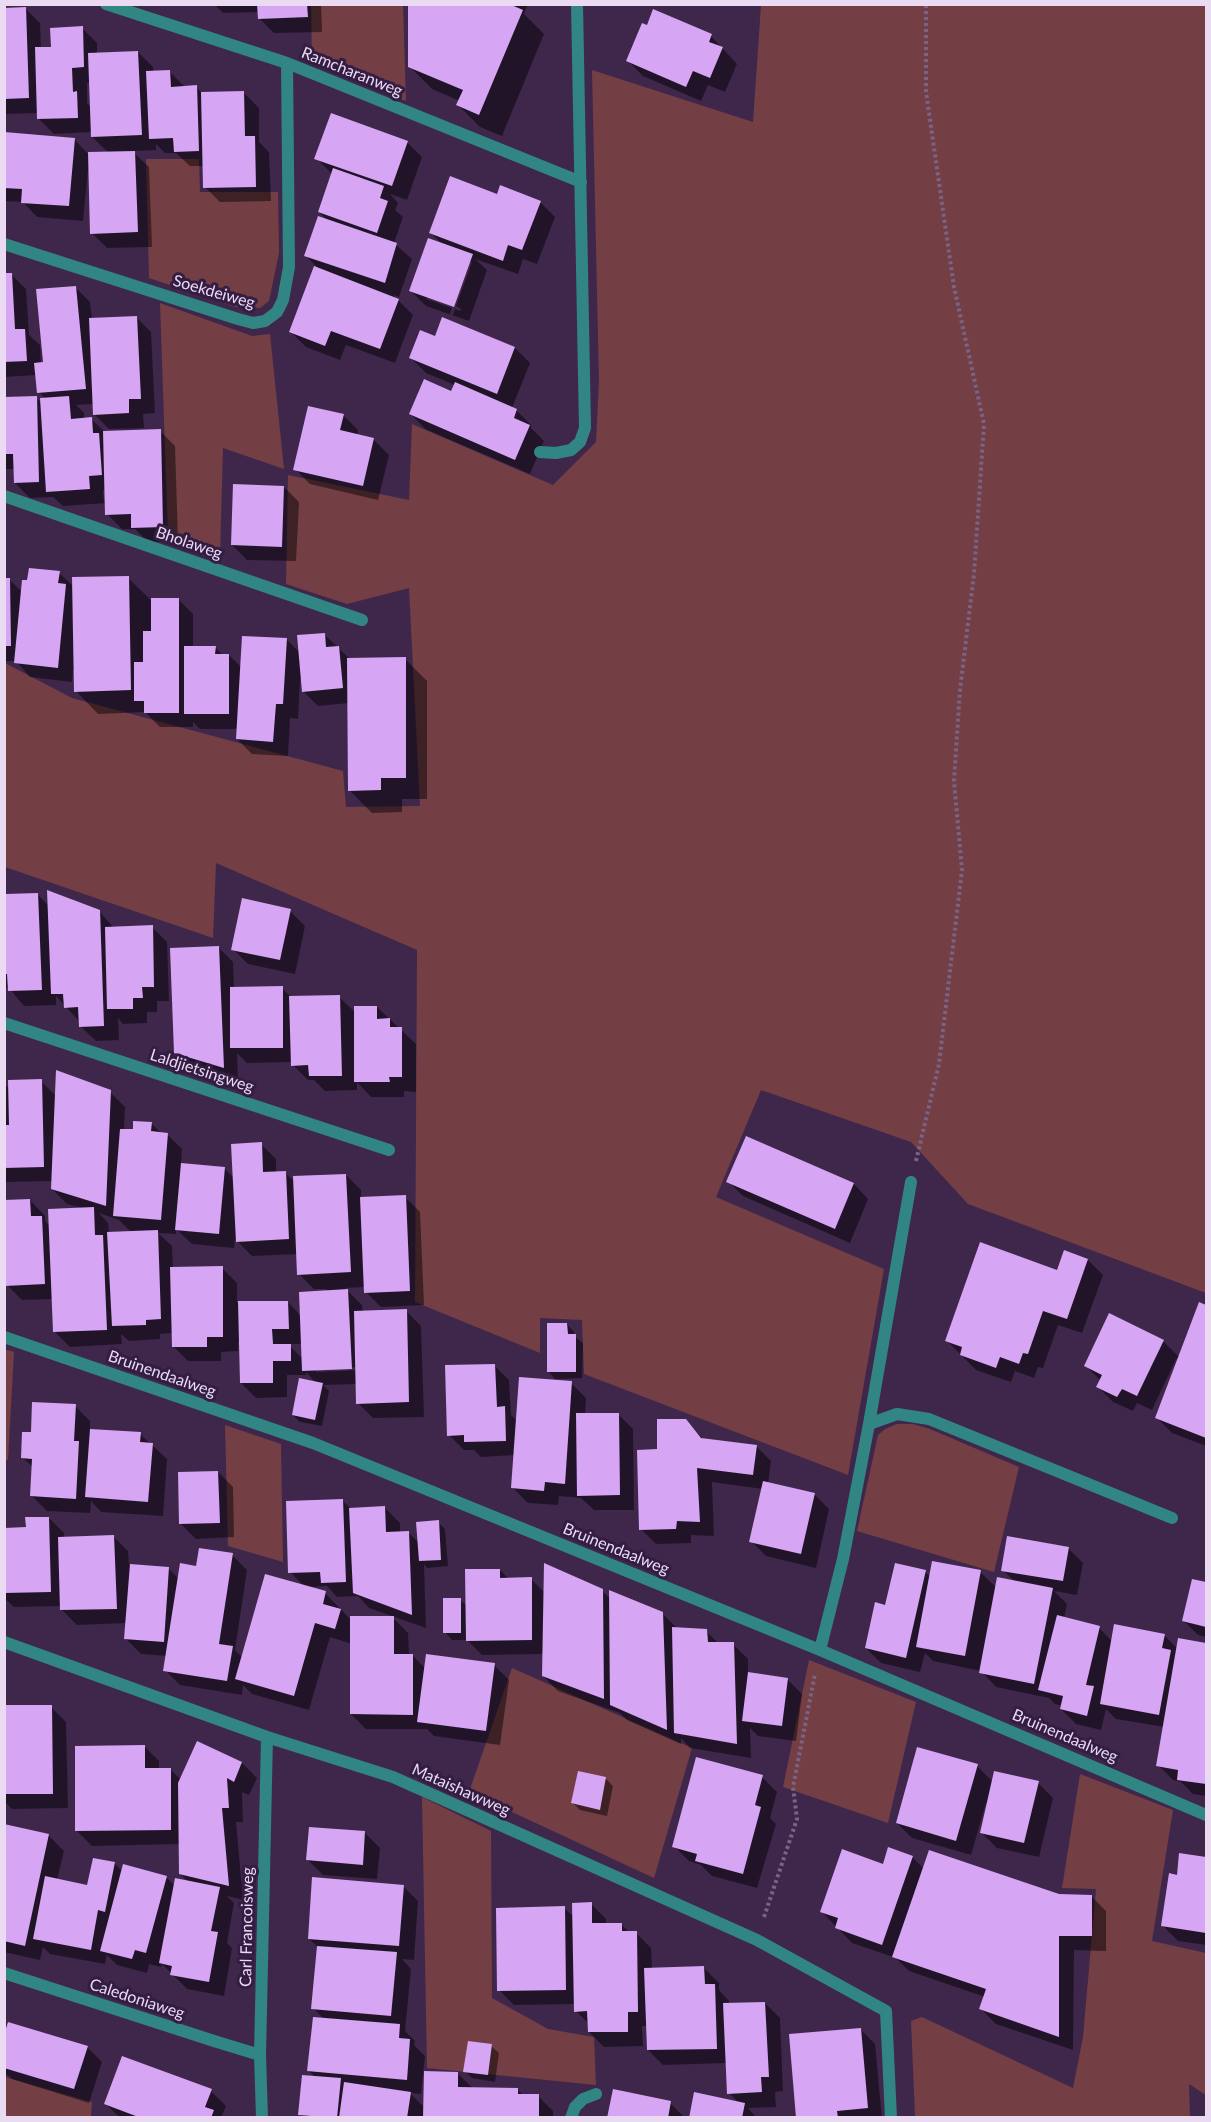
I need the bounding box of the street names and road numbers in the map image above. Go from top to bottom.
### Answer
street label: Ramcharanweg [299,43,405,101]
street label: Soekdeiweg [171,271,257,313]
street label: Bholaweg [153,523,225,563]
street label: Laldjietsingweg [148,1045,256,1097]
street label: Bruinendaalweg [105,1347,219,1401]
street label: Bruinendaalweg [560,1519,672,1579]
street label: Bruinendaalweg [1009,1705,1121,1767]
street label: Mataishawweg [409,1760,513,1820]
street label: Carl Francoisweg [236,1867,258,1987]
street label: Caledoniaweg [87,1975,187,2023]

